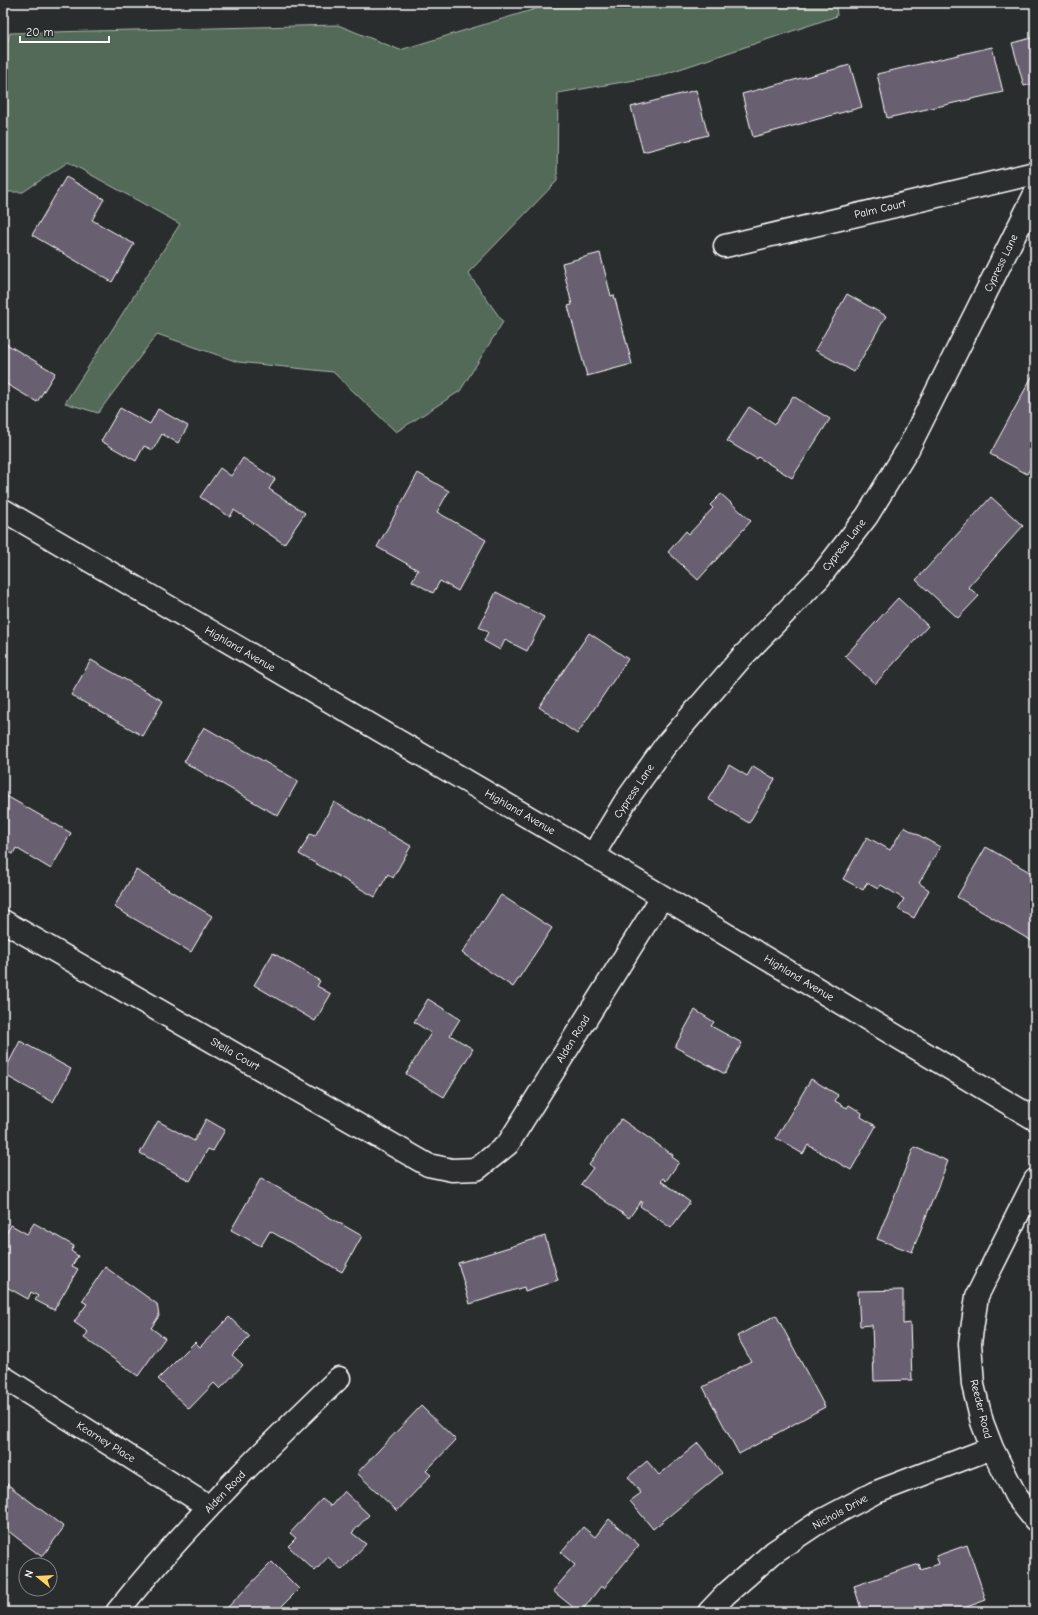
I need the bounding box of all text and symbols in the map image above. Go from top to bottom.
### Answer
scale bar [20,18,109,44]
text: 20 m [26,25,54,39]
street label: Palm Court [853,197,908,221]
street label: Cypress Lane [981,232,1021,294]
street label: Cypress Lane [820,516,869,574]
street label: Highland Avenue [202,624,278,675]
street label: Cypress Lane [611,761,657,821]
street label: Highland Avenue [482,787,558,838]
street label: Highland Avenue [762,952,837,1004]
street label: Alden Road [553,1013,593,1065]
street label: Stella Court [208,1035,262,1074]
street label: Reeder Road [967,1378,995,1440]
street label: Kearney Place [74,1419,138,1466]
street label: Alden Road [202,1468,248,1516]
street label: Nichols Drive [810,1491,870,1532]
north arrow [18,1557,58,1597]
text: N [22,1569,36,1579]

